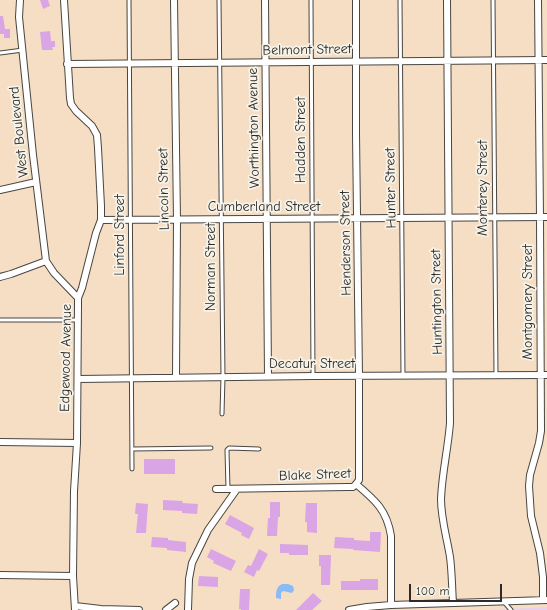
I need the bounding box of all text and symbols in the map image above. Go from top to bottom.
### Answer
street label: Belmont Street [262,41,352,59]
street label: Worthington Avenue [245,68,263,188]
street label: West Boulevard [6,86,32,178]
street label: Hadden Street [293,97,309,183]
street label: Monterey Street [475,140,491,236]
street label: Hunter Street [382,147,400,229]
street label: Lincoln Street [155,148,173,230]
street label: Henderson Street [337,190,355,296]
street label: Linford Street [112,194,128,276]
street label: Cumberland Street [208,199,320,215]
street label: Norman Street [203,223,219,311]
street label: Montgomery Street [520,244,536,360]
street label: Huntington Street [428,249,446,355]
street label: Edgewood Avenue [57,304,75,412]
street label: Decatur Street [269,356,355,372]
street label: Blake Street [279,465,351,485]
scale bar [411,576,504,602]
text: 100 m [416,584,449,598]

